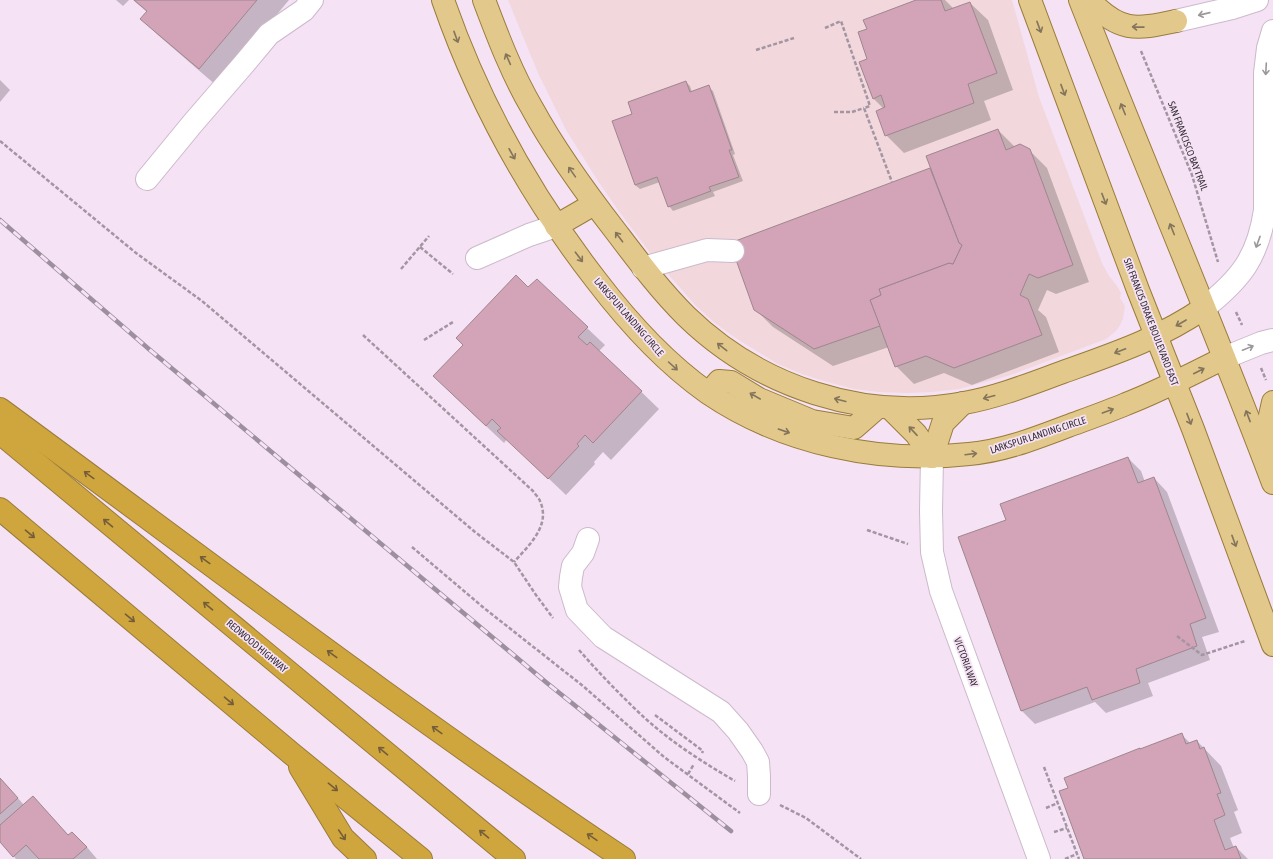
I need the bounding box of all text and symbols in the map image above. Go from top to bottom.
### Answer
one-way arrow [1198,11,1211,19]
one-way arrow [1036,21,1044,33]
one-way arrow [1132,23,1145,31]
one-way arrow [453,30,461,42]
one-way arrow [504,54,511,66]
one-way arrow [1262,62,1269,75]
one-way arrow [1060,84,1068,96]
street label: SAN FRANCISCO BAY TRAIL [1166,100,1210,192]
one-way arrow [1118,103,1126,115]
one-way arrow [509,148,516,160]
one-way arrow [568,167,576,178]
one-way arrow [1101,193,1109,205]
one-way arrow [1167,224,1175,236]
one-way arrow [615,231,624,242]
one-way arrow [1253,236,1261,248]
one-way arrow [574,252,583,263]
street label: SIR FRANCIS DRAKE BOULEVARD EAST [1122,257,1181,388]
street label: LARKSPUR LANDING CIRCLE [592,276,666,359]
one-way arrow [1175,320,1187,328]
one-way arrow [717,342,728,351]
one-way arrow [1242,344,1254,352]
one-way arrow [1115,348,1127,356]
one-way arrow [668,361,678,370]
one-way arrow [1193,366,1205,374]
one-way arrow [749,392,761,400]
one-way arrow [983,394,996,401]
one-way arrow [833,396,846,404]
one-way arrow [1102,407,1115,414]
one-way arrow [1243,410,1251,422]
one-way arrow [1185,413,1193,425]
street label: LARKSPUR LANDING CIRCLE [989,414,1088,456]
one-way arrow [908,426,917,436]
one-way arrow [778,428,790,436]
one-way arrow [964,450,977,458]
one-way arrow [84,471,95,479]
one-way arrow [102,518,113,527]
one-way arrow [25,530,35,539]
one-way arrow [1231,535,1239,547]
one-way arrow [199,556,210,564]
one-way arrow [203,601,213,610]
one-way arrow [124,613,135,622]
street label: REDWOOD HIGHWAY [224,617,290,675]
street label: VICTORIA WAY [952,636,980,689]
one-way arrow [327,650,338,658]
one-way arrow [224,697,235,706]
one-way arrow [432,726,443,735]
one-way arrow [378,747,389,756]
one-way arrow [328,783,339,792]
one-way arrow [338,829,346,841]
one-way arrow [478,830,489,839]
one-way arrow [587,833,598,841]

